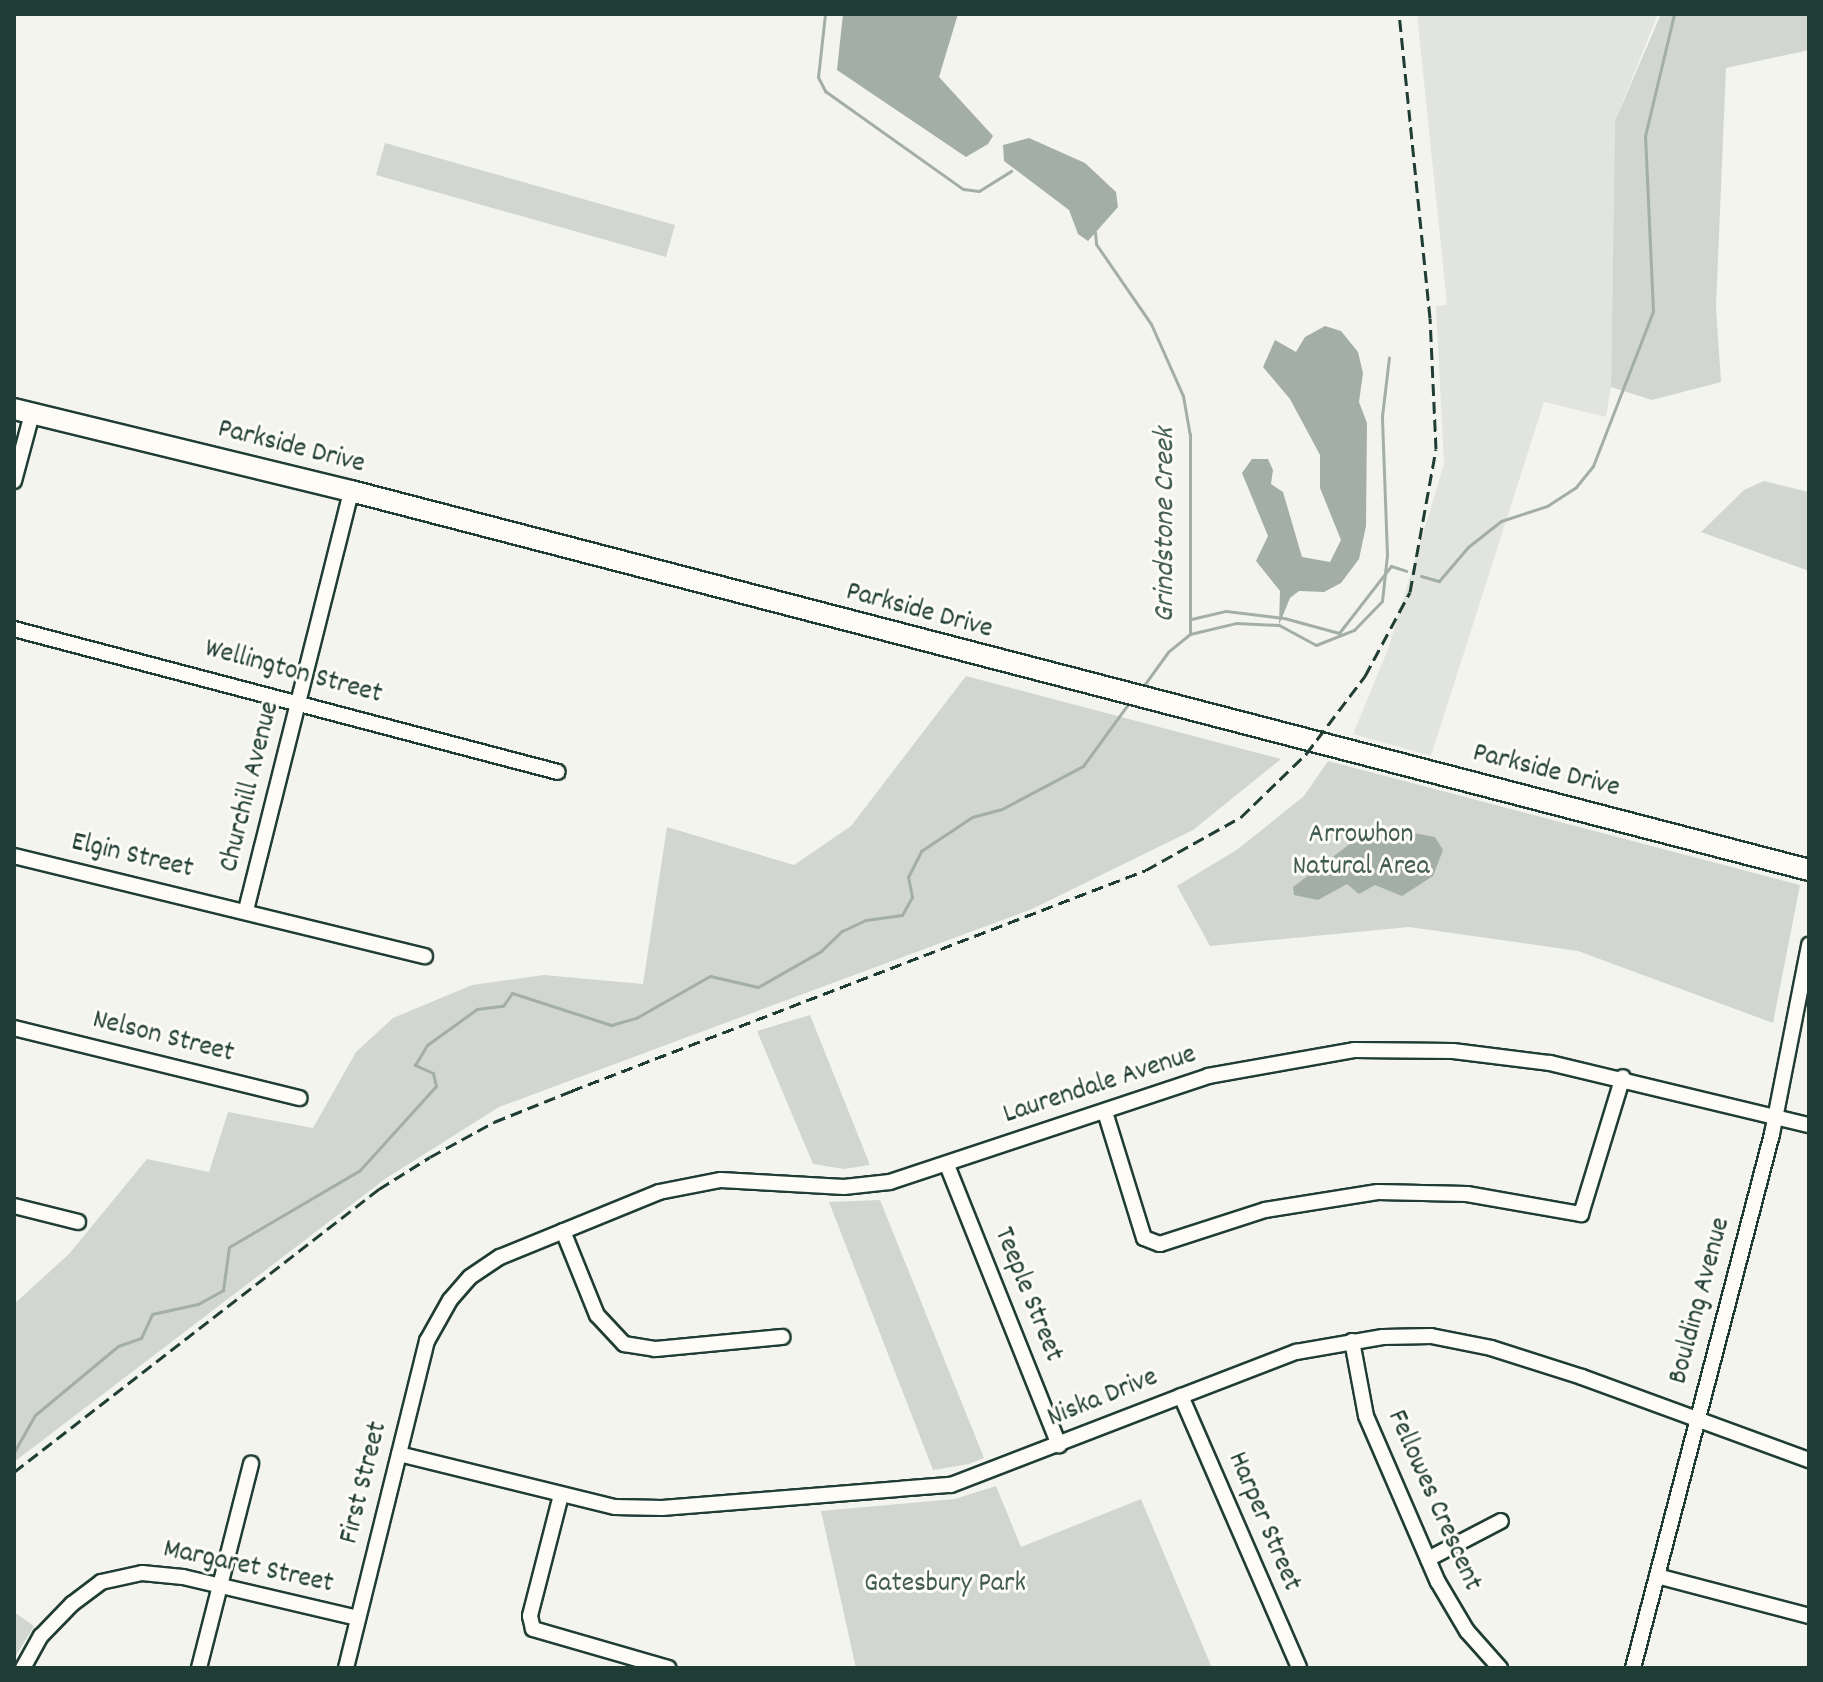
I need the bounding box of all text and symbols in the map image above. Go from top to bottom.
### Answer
street label: Parkside Drive [214,414,368,482]
water label: Grindstone Creek [1149,427,1185,623]
street label: Parkside Drive [842,576,996,648]
street label: Wellington Street [201,633,385,713]
street label: Churchill Avenue [214,698,288,876]
street label: Parkside Drive [1469,738,1623,806]
park label: Arrowhon Natural Area [1292,819,1430,885]
street label: Elgin Street [68,827,196,887]
street label: Nelson Street [89,1004,237,1072]
street label: Laurendale Avenue [999,1039,1201,1133]
street label: Boulding Avenue [1663,1214,1739,1388]
street label: Teeple Street [985,1223,1069,1367]
street label: Niska Drive [1043,1362,1163,1436]
street label: Fellowes Crescent [1378,1405,1488,1597]
street label: First Street [334,1418,396,1548]
street label: Harper Street [1219,1447,1307,1597]
street label: Margaret Street [160,1534,336,1602]
park label: Gatesbury Park [864,1568,1026,1602]

